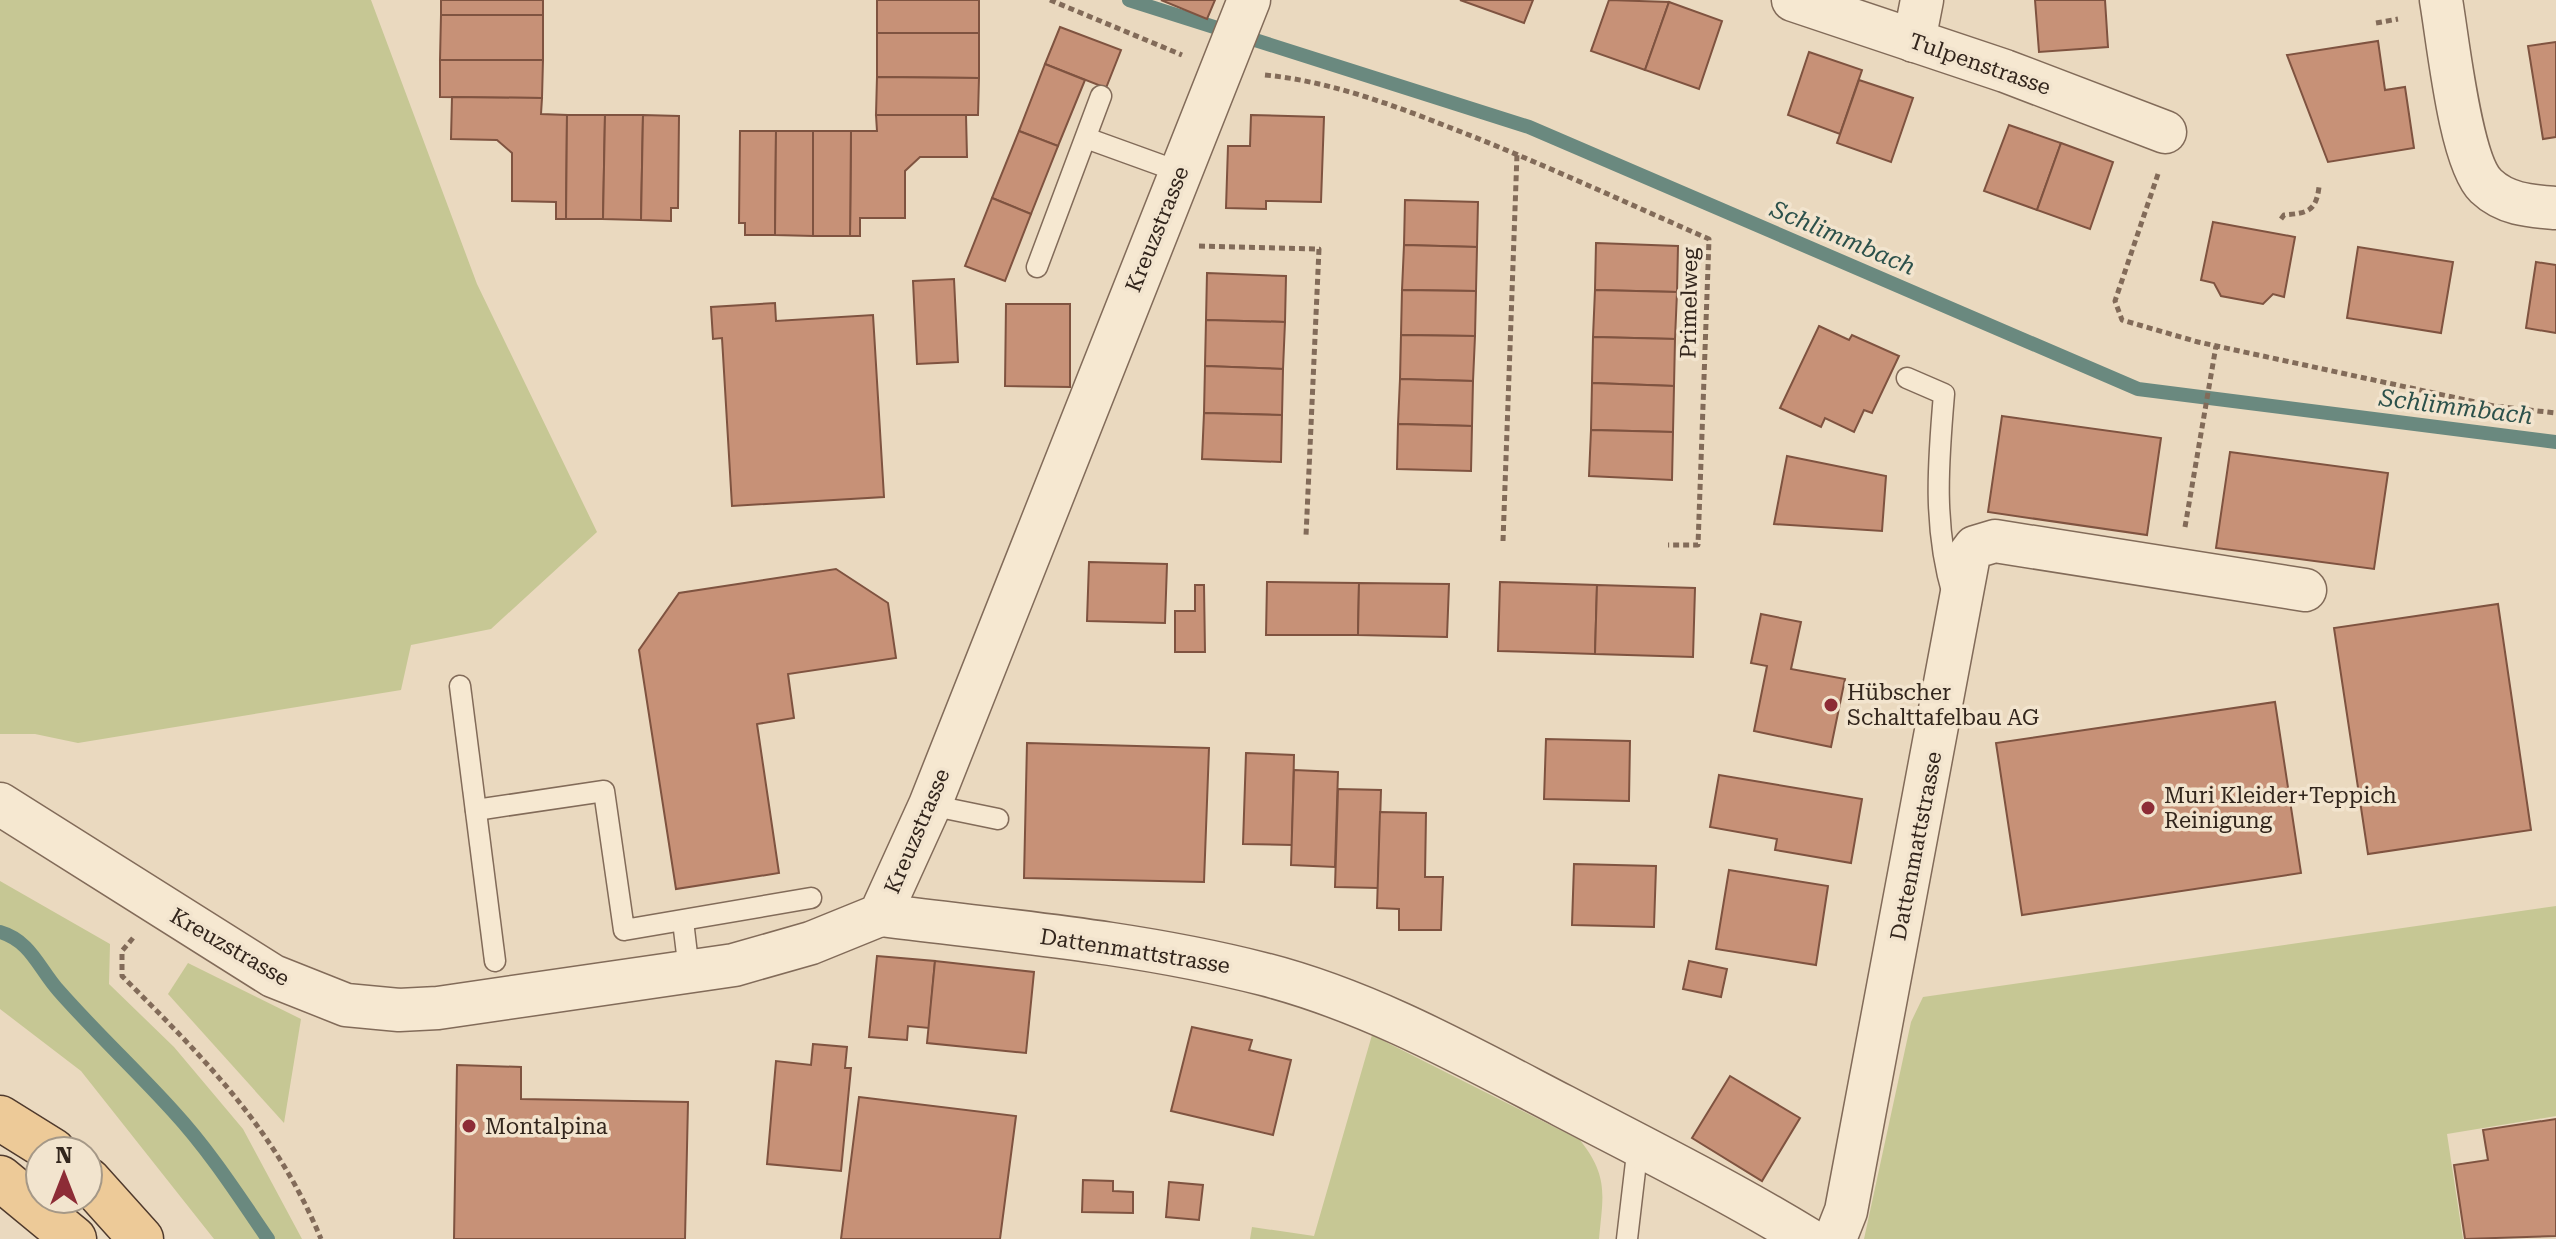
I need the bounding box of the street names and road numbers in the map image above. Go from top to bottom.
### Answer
street label: Tulpenstrasse [1906,28,2054,100]
street label: Kreuzstrasse [1120,162,1194,296]
street label: Primelweg [1676,247,1702,359]
street label: Dattenmattstrasse [1885,749,1947,943]
street label: Kreuzstrasse [879,765,955,897]
street label: Kreuzstrasse [166,903,294,991]
street label: Dattenmattstrasse [1038,924,1232,978]

